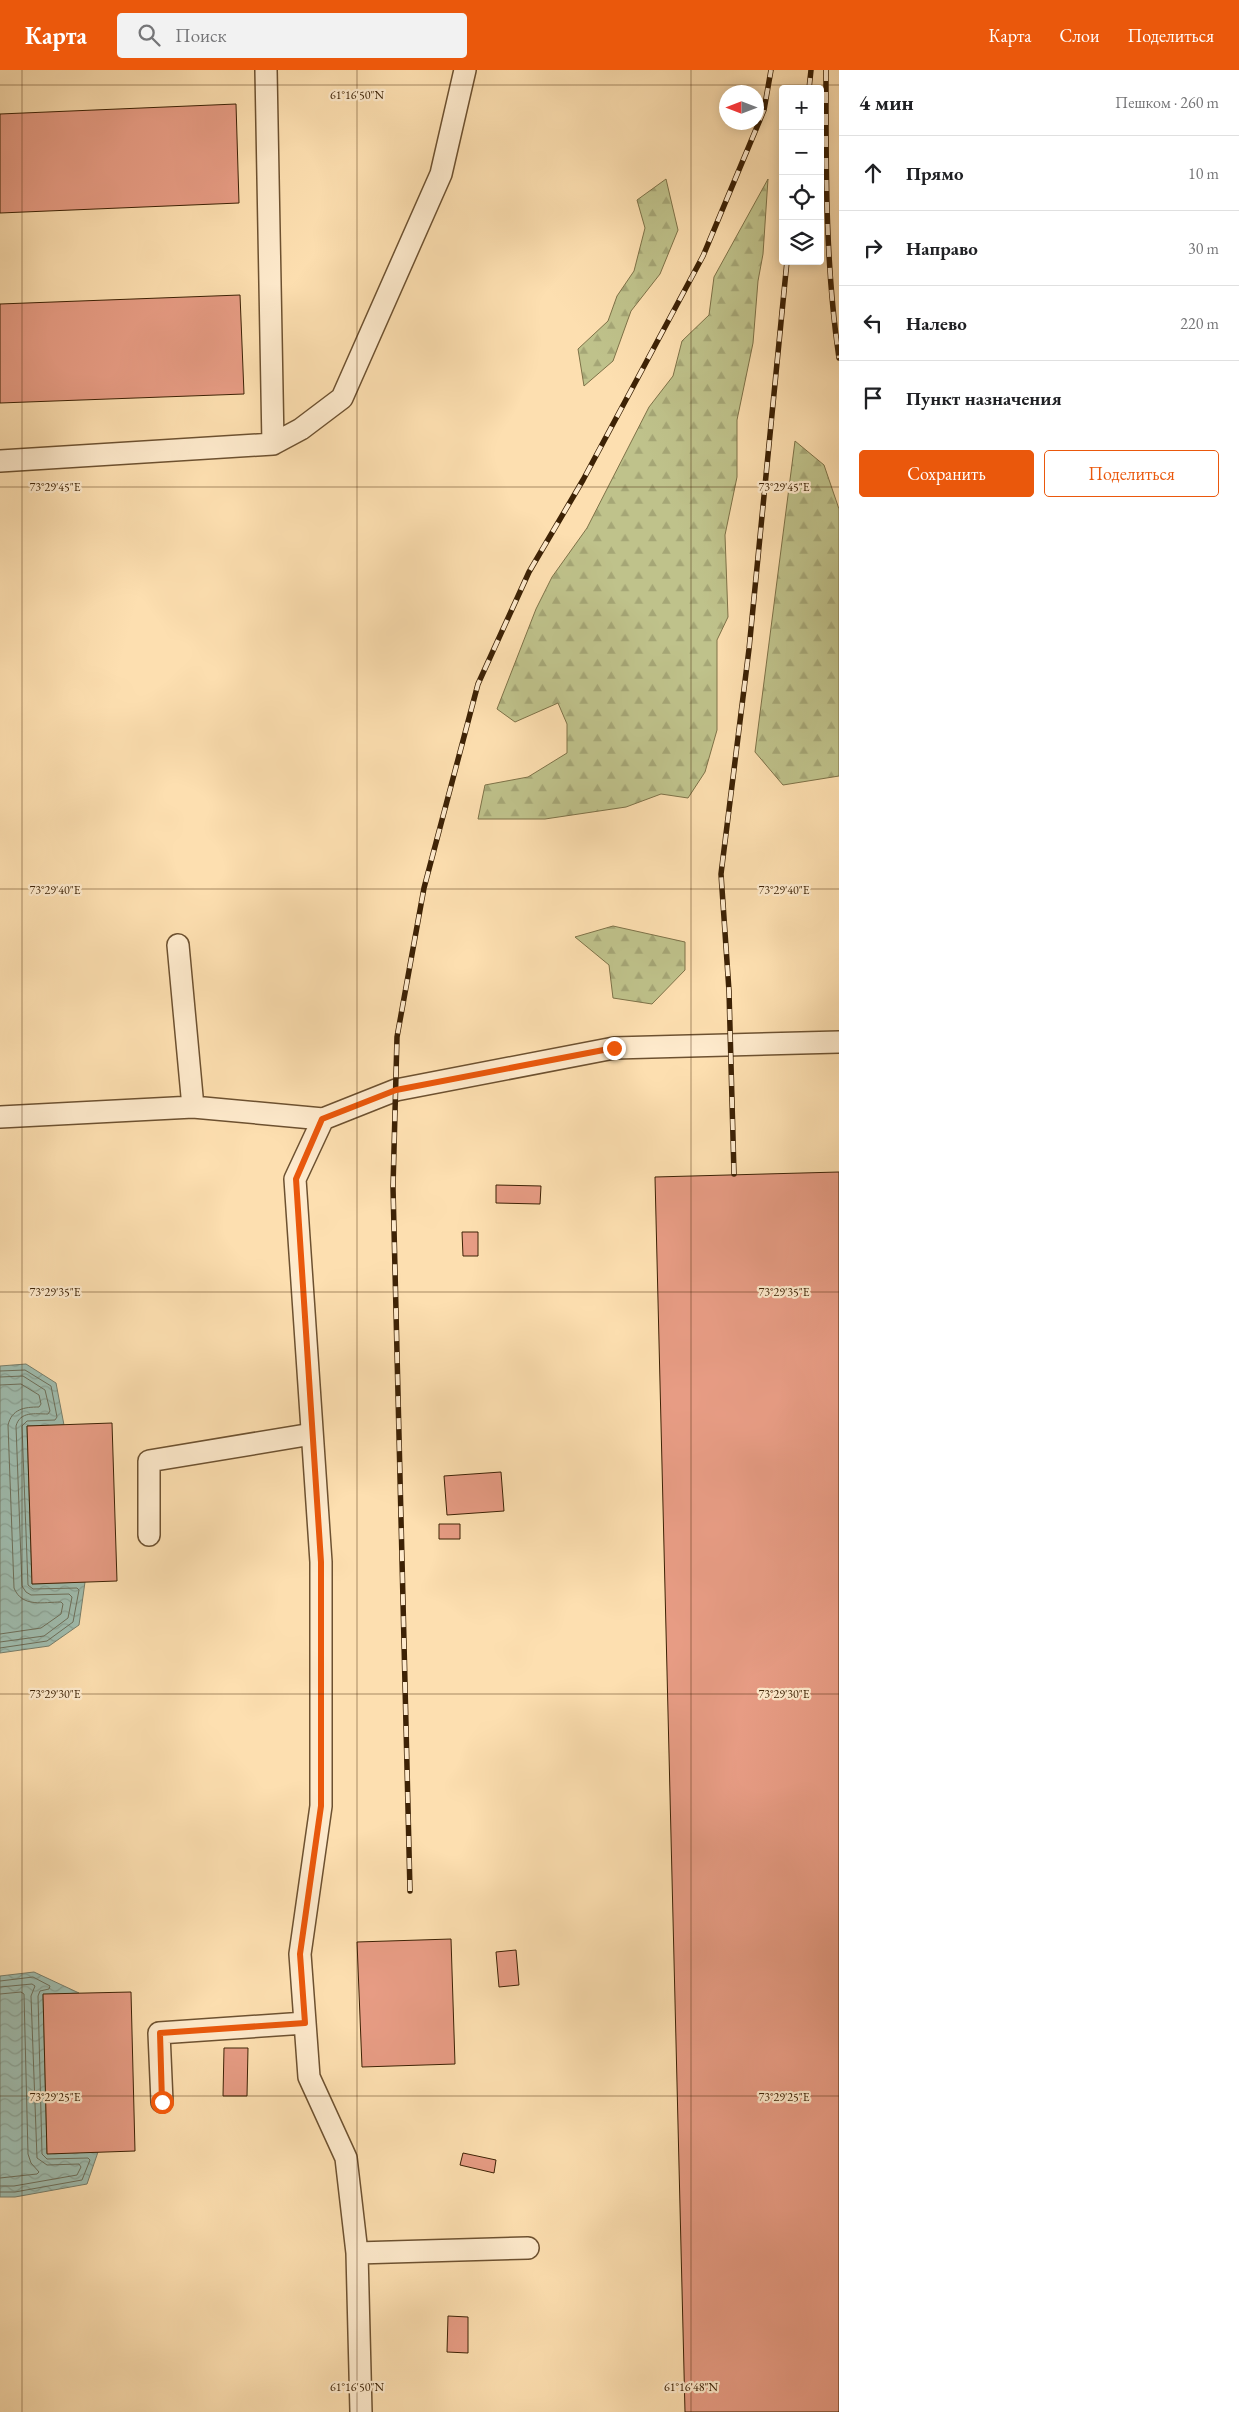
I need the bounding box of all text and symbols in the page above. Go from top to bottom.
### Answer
search box [117,13,467,58]
text: Карта [25,20,87,51]
icon: search [135,21,163,49]
text: Поиск [175,23,227,48]
text: Карта [989,24,1032,47]
text: Слои [1060,24,1099,47]
text: Поделиться [1127,24,1214,47]
north arrow [719,85,764,130]
map controls [779,85,824,265]
button: + [779,85,824,130]
text: 61°16'50"N [330,87,384,103]
text: 4 мин [859,89,914,116]
text: Пешком · 260 m [1115,92,1219,113]
button: − [779,130,824,175]
icon: ahead [859,159,887,187]
text: Прямо [906,161,964,186]
text: 10 m [1188,163,1219,184]
button: locate [779,175,824,220]
button: layers [779,220,824,265]
icon: right [859,234,887,262]
text: Направо [906,236,978,261]
text: 30 m [1188,238,1219,259]
icon: left [859,309,887,337]
text: Налево [906,311,967,336]
text: 220 m [1180,313,1219,334]
icon: arrive [859,384,887,412]
text: Пункт назначения [906,386,1062,411]
button: Сохранить [859,450,1034,497]
button: Поделиться [1044,450,1219,497]
text: 73°29'45"E [29,479,81,495]
text: 73°29'45"E [758,479,810,495]
text: 73°29'40"E [29,882,81,898]
text: 73°29'40"E [758,882,810,898]
route end [603,1037,626,1060]
text: 73°29'35"E [29,1284,81,1300]
text: 73°29'35"E [758,1284,810,1300]
text: 73°29'30"E [29,1686,81,1702]
text: 73°29'30"E [758,1686,810,1702]
text: 73°29'25"E [29,2089,81,2105]
text: 73°29'25"E [758,2089,810,2105]
route start [151,2091,174,2114]
text: 61°16'50"N [330,2379,384,2395]
text: 61°16'48"N [664,2379,718,2395]

